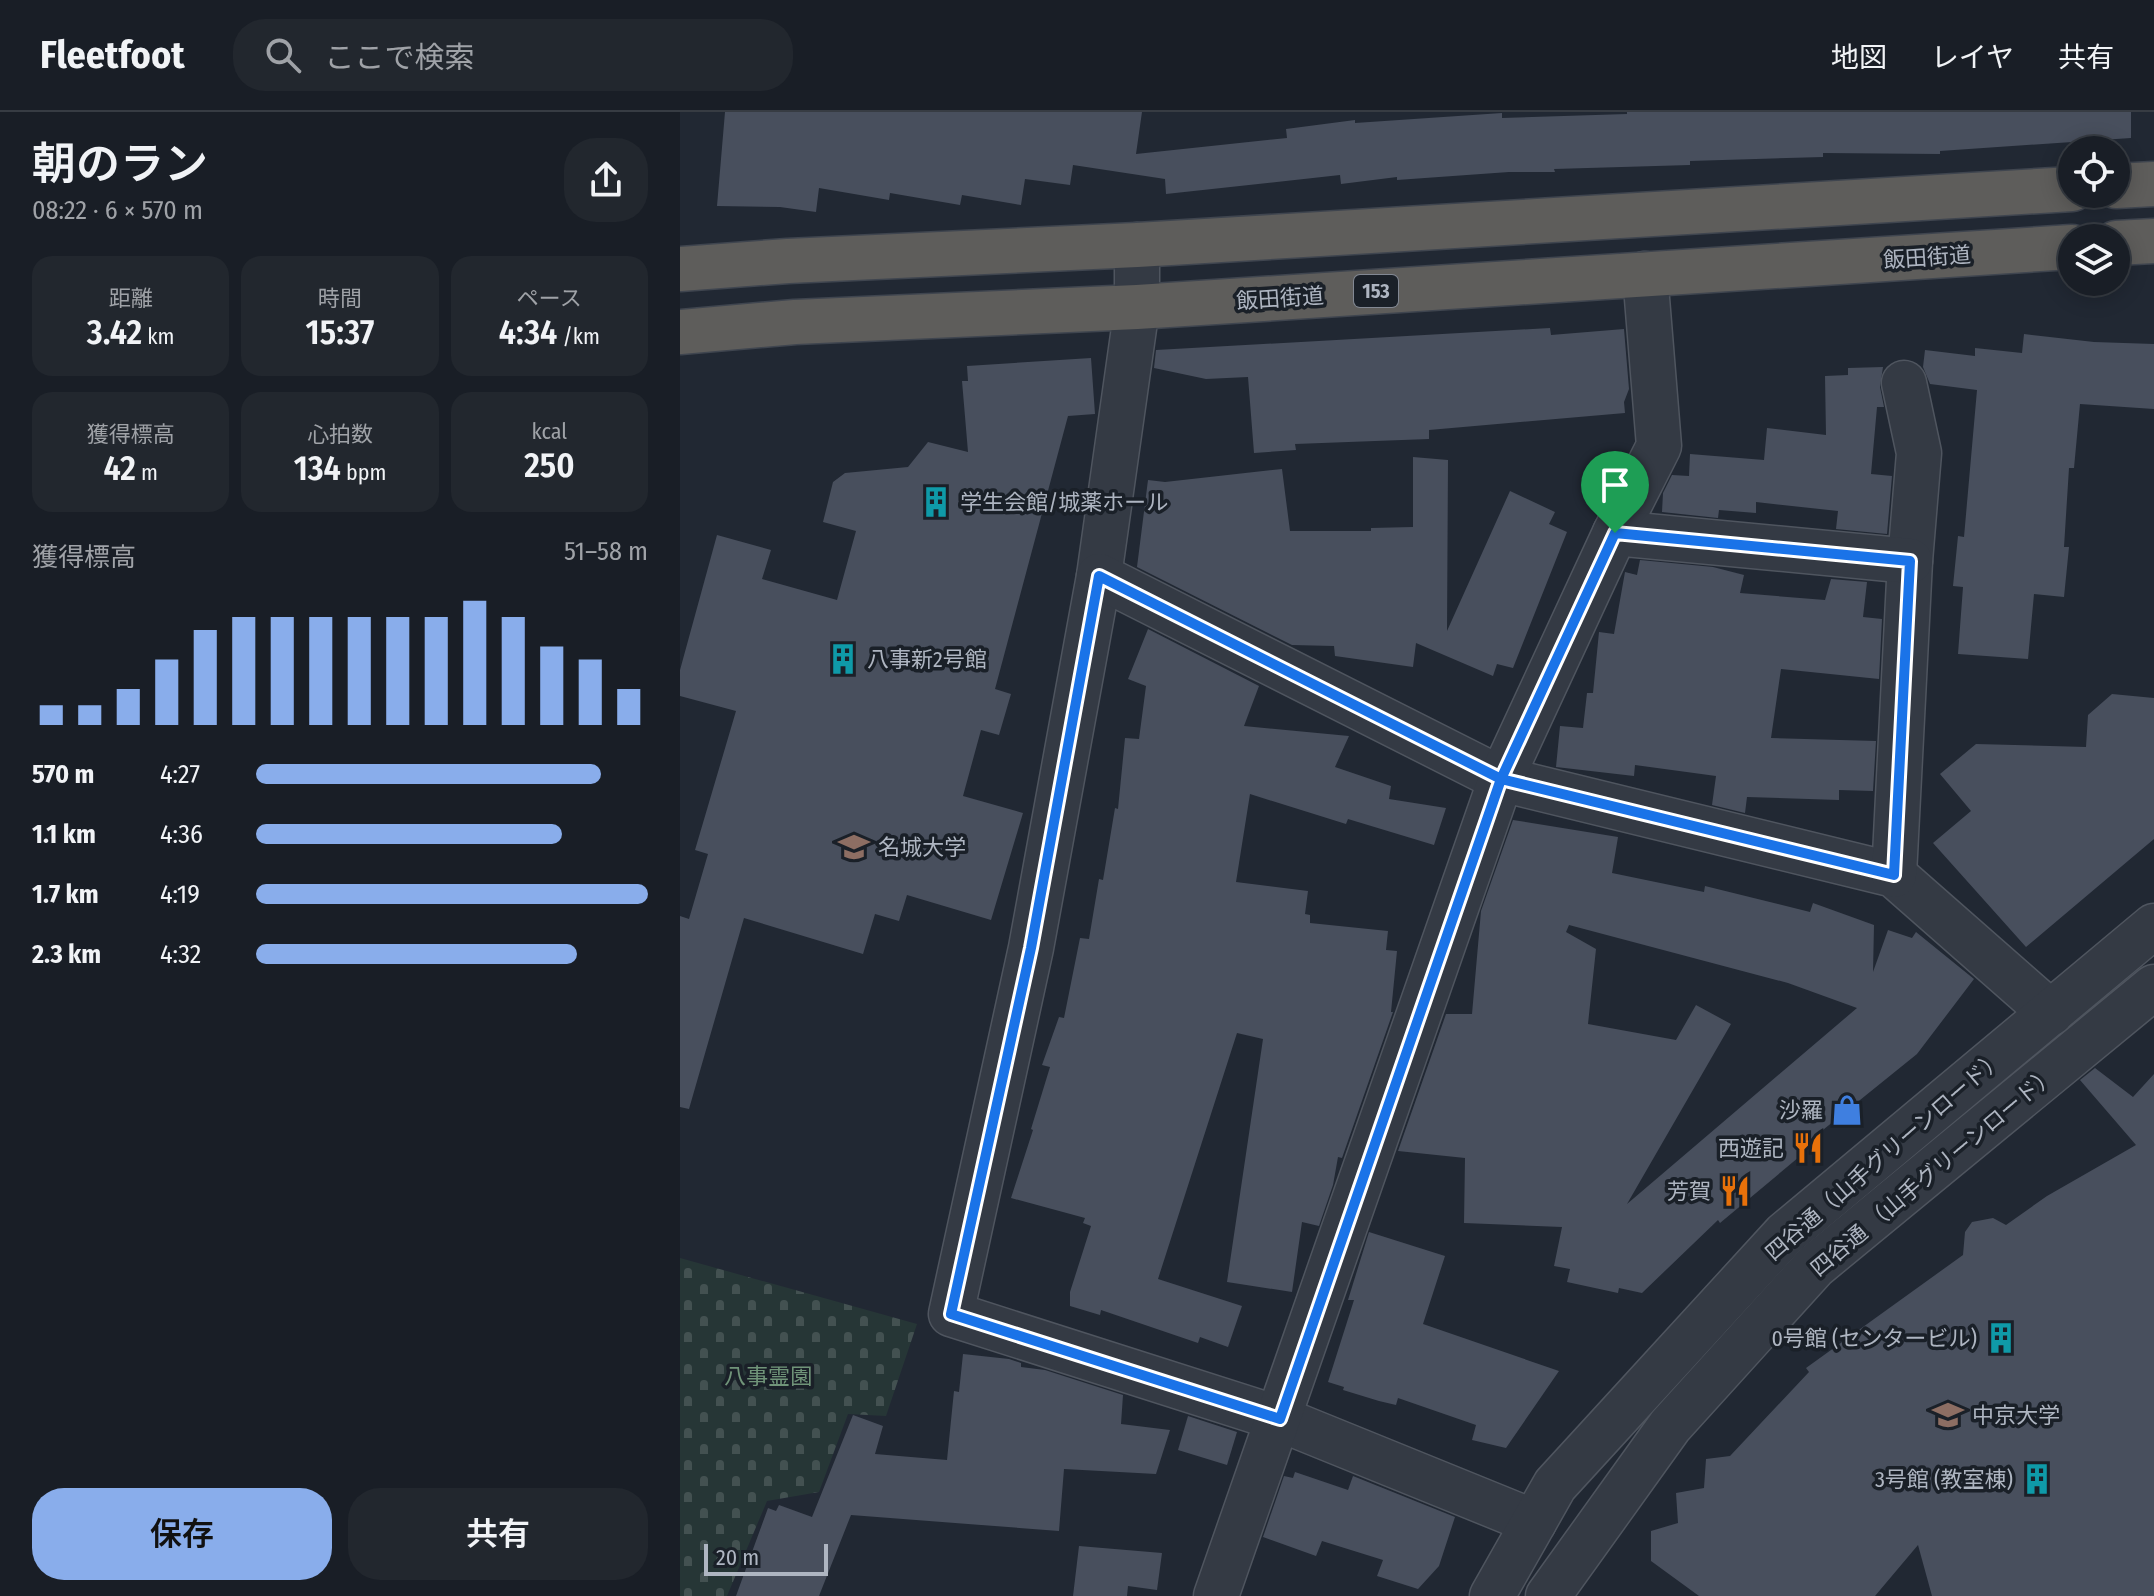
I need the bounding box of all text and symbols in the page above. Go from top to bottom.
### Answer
search box [233,19,793,91]
text: Fleetfoot [40,32,185,78]
icon: search [261,33,305,77]
text: ここで検索 [325,40,475,76]
text: 地図 [1831,41,1887,74]
text: レイヤ [1931,41,2014,74]
text: 共有 [2058,41,2114,74]
map controls [2058,136,2130,296]
button: locate [2058,136,2130,208]
text: 朝のラン [32,138,208,191]
button: share [564,138,648,222]
text: 08:22 · 6 × 570 m [32,195,203,226]
button: layers [2058,224,2130,296]
street label: 飯田街道 [1882,241,1972,274]
road number: 153 [1354,275,1398,307]
street label: 飯田街道 [1235,282,1325,315]
text: 距離 [109,285,153,312]
text: 時間 [318,285,362,312]
text: ペース [517,285,582,312]
text: 3.42 [87,312,142,353]
text: 15:37 [306,312,374,353]
text: 4:34 [499,312,557,353]
text: km [142,323,174,350]
text: /km [557,323,600,350]
text: kcal [532,418,567,445]
text: 獲得標高 [87,421,175,448]
text: 心拍数 [307,421,373,448]
text: 250 [524,445,575,486]
text: 42 [103,448,136,489]
text: 134 [294,448,341,489]
pin [1581,451,1649,533]
text: m [136,459,158,486]
text: bpm [341,459,386,486]
icon: arrive [1593,463,1637,507]
building icon: 学生会館/城薬ホール [919,485,953,519]
place label: 学生会館/城薬ホール [960,489,1168,516]
text: 51–58 m [564,536,648,567]
text: 獲得標高 [32,542,136,573]
building icon: 八事新2号館 [826,642,860,676]
place label: 八事新2号館 [867,646,987,673]
text: 570 m [32,759,94,790]
text: 4:27 [160,759,200,790]
text: 1.1 km [32,819,96,850]
text: 4:36 [160,819,203,850]
school or university icon: 名城大学 [837,830,871,864]
place label: 名城大学 [878,834,966,861]
text: 1.7 km [32,879,99,910]
text: 4:19 [160,879,200,910]
text: 2.3 km [32,939,101,970]
text: 4:32 [160,939,201,970]
street label: 四谷通（山手グリーンロード） [1760,1045,2009,1266]
street label: 四谷通 （山手グリーンロード） [1805,1061,2062,1282]
shop icon: 沙羅 [1830,1093,1864,1127]
place label: 沙羅 [1779,1097,1823,1124]
restaurant icon: 西遊記 [1791,1131,1825,1165]
place label: 西遊記 [1718,1135,1784,1162]
restaurant icon: 芳賀 [1718,1174,1752,1208]
place label: 芳賀 [1667,1178,1711,1205]
building icon: 0号館 (センタービル) [1984,1321,2018,1355]
place label: 0号館 (センタービル) [1771,1325,1977,1352]
park label: 八事霊園 [724,1363,812,1390]
school or university icon: 中京大学 [1931,1398,1965,1432]
place label: 中京大学 [1972,1402,2060,1429]
building icon: 3号館 (教室棟) [2020,1462,2054,1496]
place label: 3号館 (教室棟) [1875,1466,2013,1493]
button: 保存 [32,1488,332,1580]
button: 共有 [348,1488,648,1580]
scale bar [704,1540,828,1576]
text: 20 m [716,1544,759,1571]

